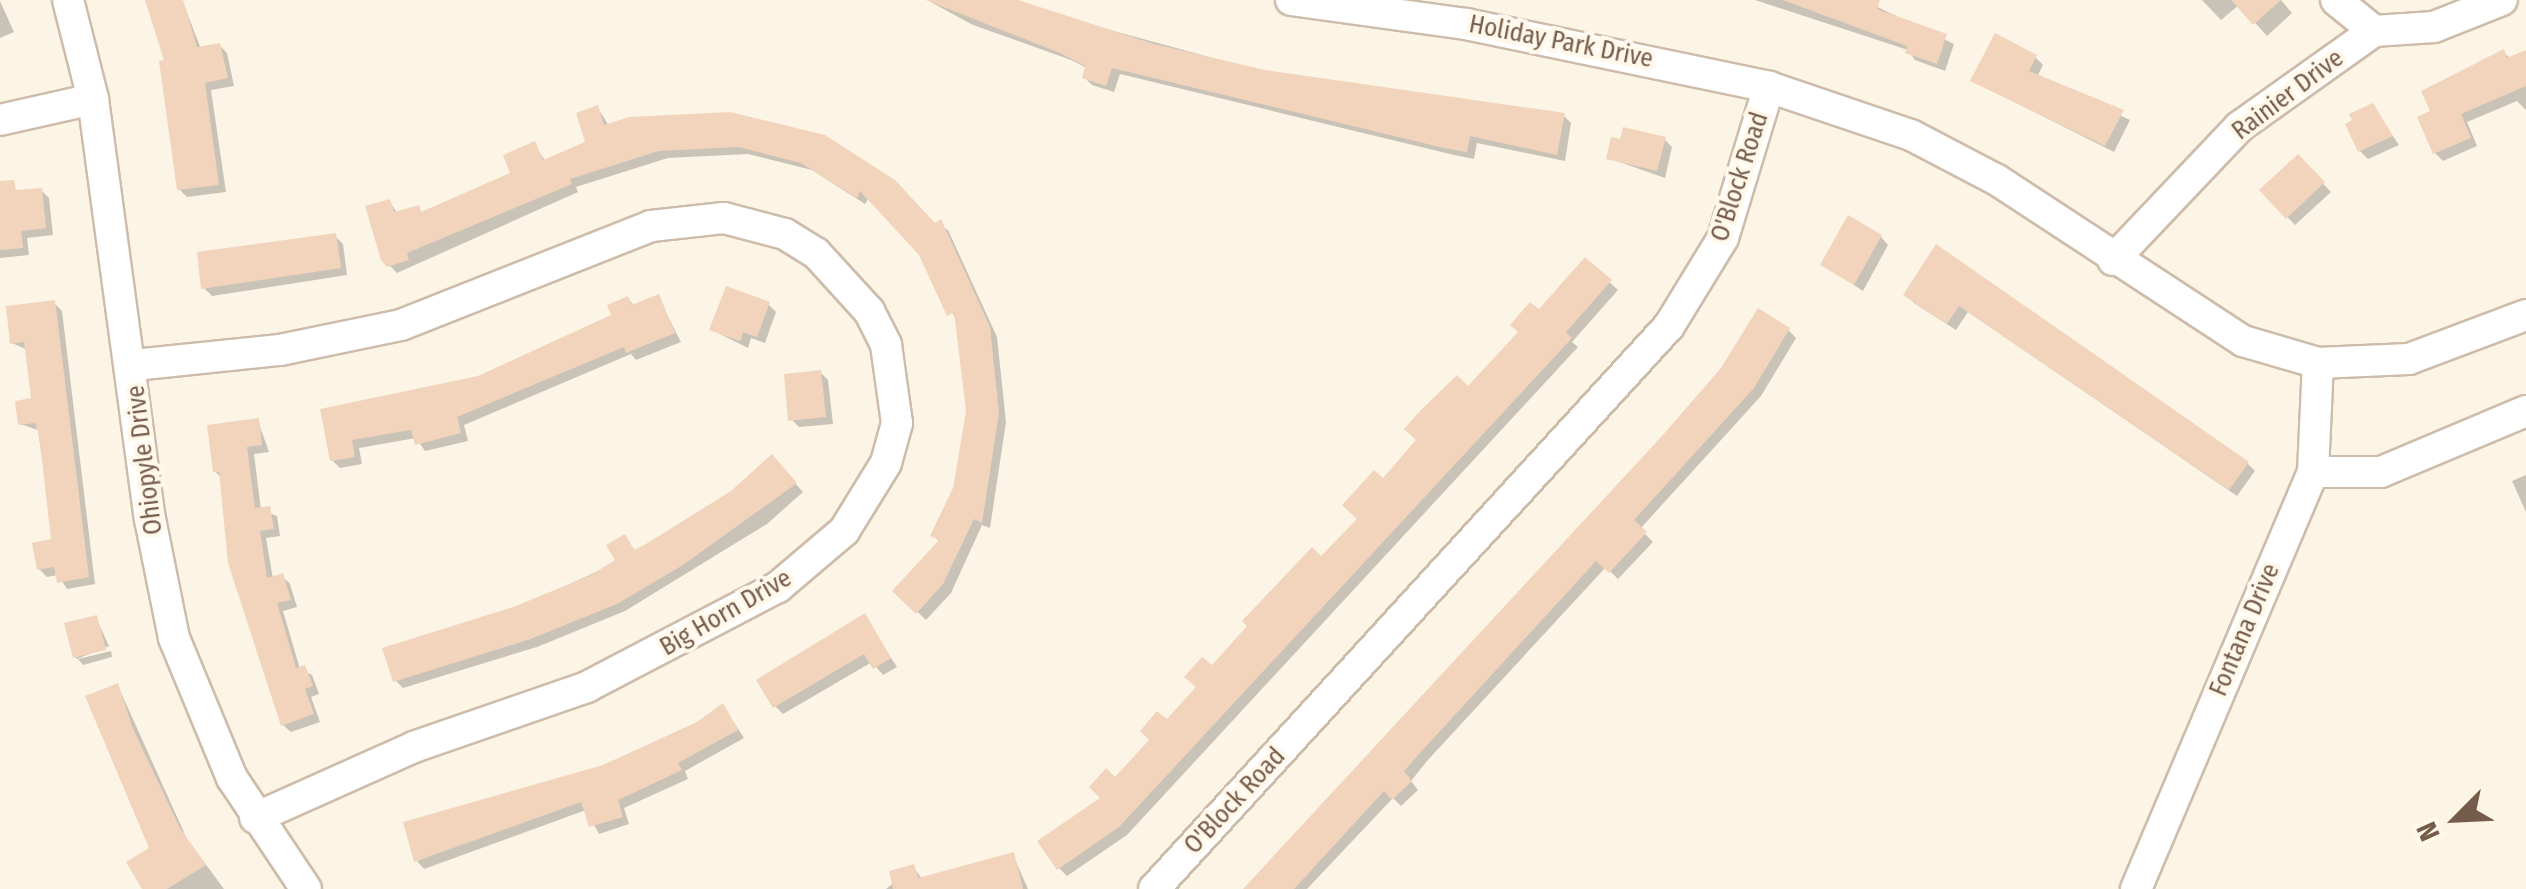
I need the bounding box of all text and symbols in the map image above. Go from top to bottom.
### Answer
street label: Holiday Park Drive [1467,9,1655,75]
street label: Rainier Drive [2227,44,2349,146]
street label: O'Block Road [1705,109,1775,245]
street label: Ohiopyle Drive [121,384,169,536]
street label: Fontana Drive [2204,559,2286,701]
street label: Big Horn Drive [655,563,797,663]
street label: O'Block Road [1178,742,1292,860]
north arrow [2406,769,2506,869]
text: N [2410,817,2447,846]

